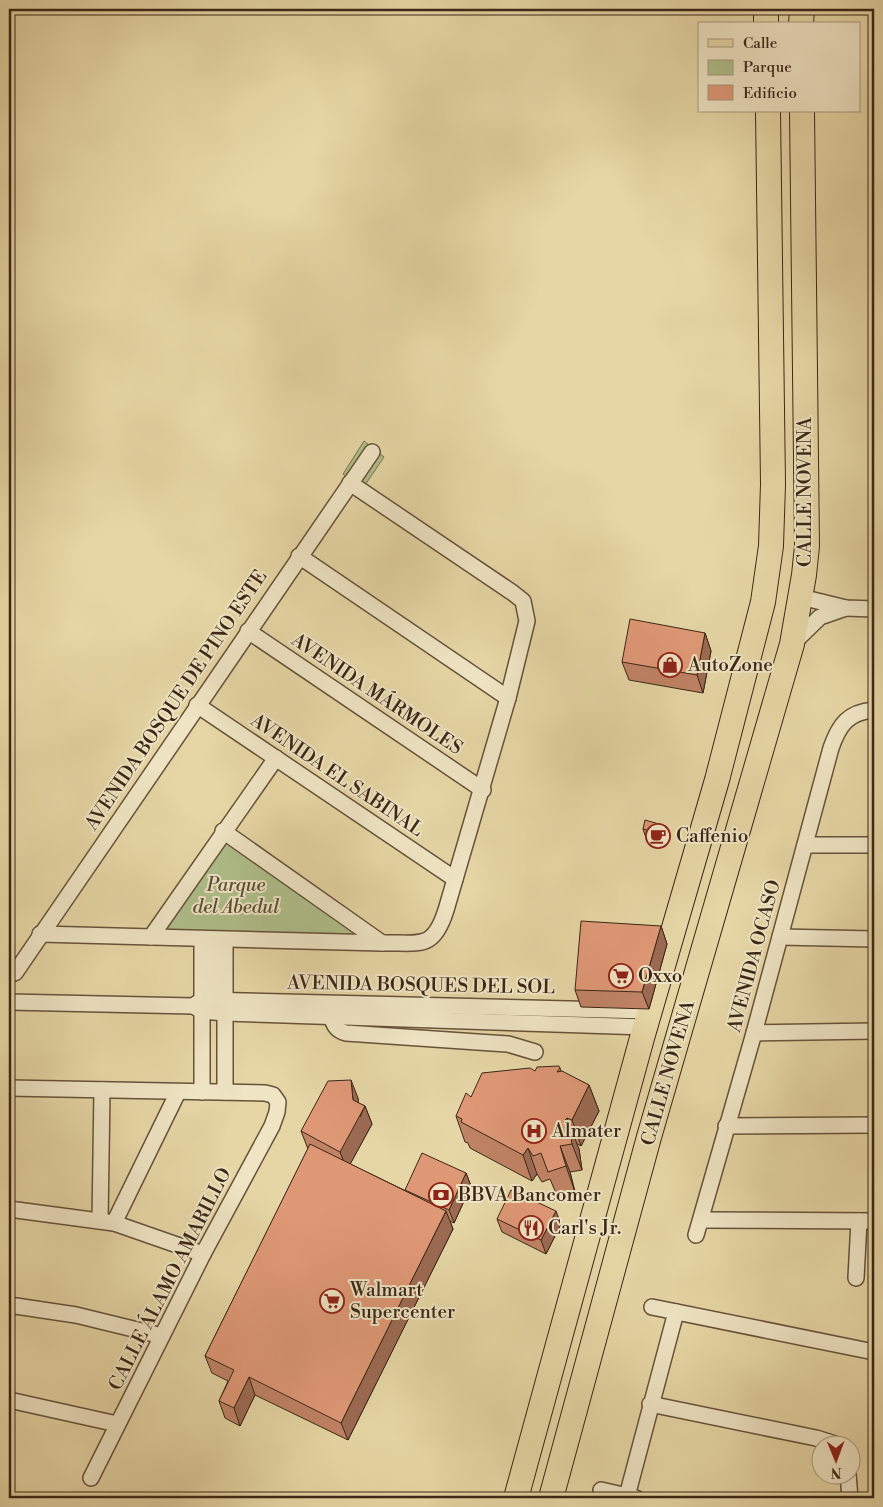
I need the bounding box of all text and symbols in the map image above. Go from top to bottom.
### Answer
legend [698,22,860,112]
text: Calle [743,34,777,53]
text: Parque [743,58,792,77]
text: Edificio [743,84,797,103]
street label: CALLE NOVENA [793,416,817,567]
street label: AVENIDA BOSQUE DE PINO ESTE [79,565,272,836]
street label: AVENIDA MÁRMOLES [286,626,468,760]
shop icon: AutoZone [657,652,683,678]
place label: AutoZone [687,653,773,677]
street label: AVENIDA EL SABINAL [245,708,428,842]
cafe icon: Caffenio [645,823,671,849]
place label: Caffenio [676,824,748,848]
park label: Parque del Abedul [193,873,279,919]
street label: AVENIDA OCASO [722,877,786,1036]
supermarket icon: Oxxo [608,963,634,989]
place label: Oxxo [638,964,682,988]
street label: AVENIDA BOSQUES DEL SOL [286,971,555,999]
street label: CALLE NOVENA [636,997,700,1148]
hospital icon: Almater [521,1118,547,1144]
place label: Almater [551,1119,621,1143]
street label: CALLE ÁLAMO AMARILLO [102,1163,237,1394]
bank icon: BBVA Bancomer [428,1182,454,1208]
place label: BBVA Bancomer [457,1183,601,1207]
restaurant icon: Carl's Jr. [518,1215,544,1241]
place label: Carl's Jr. [548,1216,621,1240]
place label: Walmart Supercenter [349,1278,455,1324]
supermarket icon: Walmart Supercenter [319,1288,345,1314]
north arrow [810,1434,860,1484]
text: N [831,1463,842,1481]

